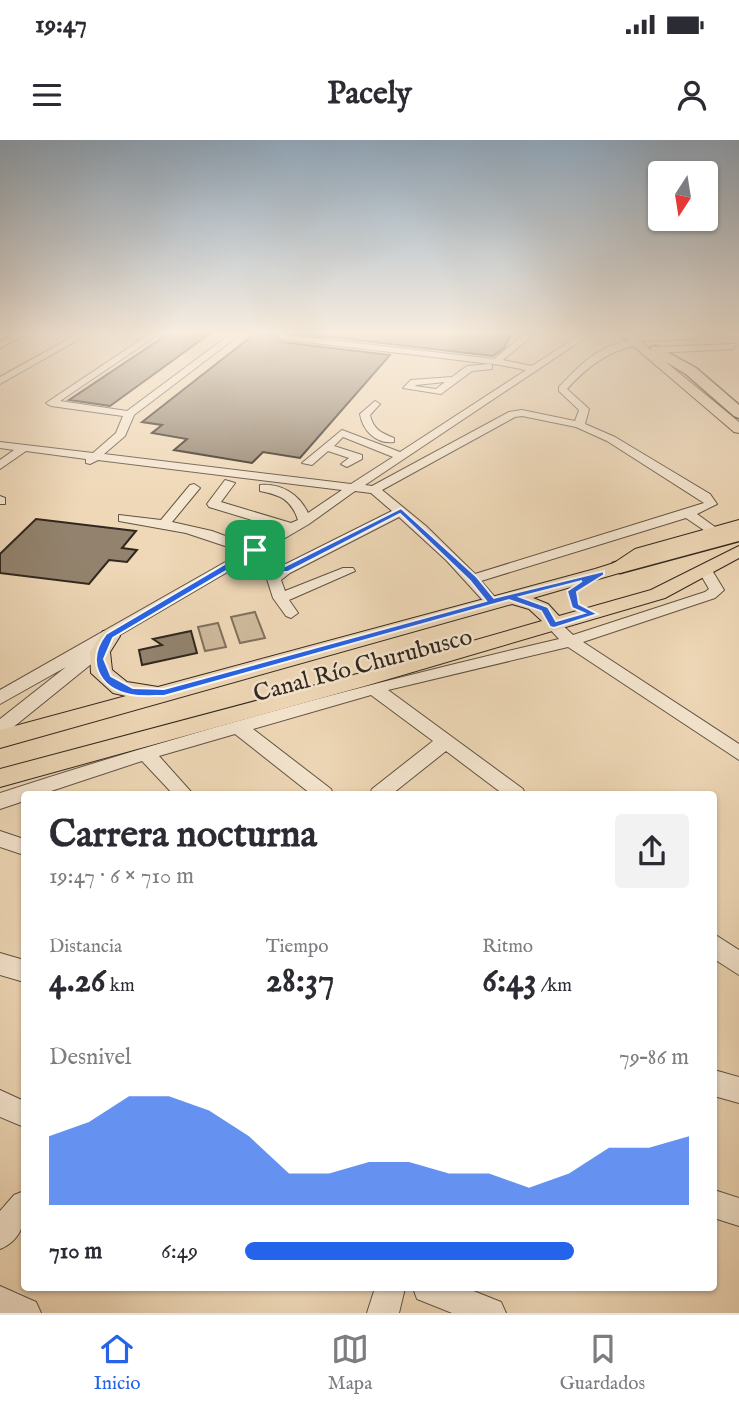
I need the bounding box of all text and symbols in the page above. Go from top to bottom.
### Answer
text: 19:47 [35,8,87,41]
text: Pacely [327,74,412,115]
icon: menu [28,76,66,114]
icon: person [673,76,711,114]
north arrow [648,161,718,231]
map controls [648,161,718,231]
pin [225,520,285,580]
icon: arrive [236,531,274,569]
street label: Canal Río Churubusco [250,622,476,710]
text: Carrera nocturna [49,812,317,860]
button: share [615,814,689,888]
text: 19:47 · 6 × 710 m [49,862,194,891]
text: Distancia [49,935,122,959]
text: Tiempo [266,935,328,959]
text: Ritmo [482,935,533,959]
text: 4.26 [49,959,106,1004]
text: 28:37 [266,959,334,1004]
text: 6:43 [482,959,537,1004]
text: km [106,974,135,998]
text: /km [537,974,572,998]
text: Desnivel [49,1043,131,1072]
text: 79–86 m [619,1043,689,1072]
text: 710 m [49,1237,102,1266]
text: 6:49 [161,1237,198,1266]
tab: Inicio [94,1330,140,1396]
tab: Mapa [328,1330,372,1396]
tab: Guardados [560,1330,645,1396]

